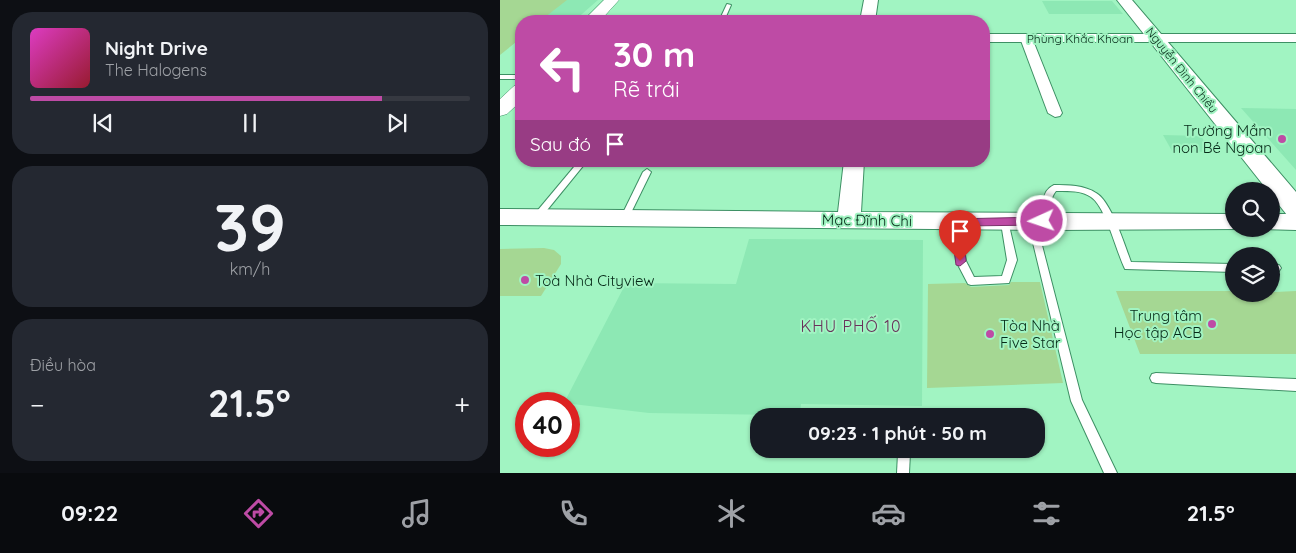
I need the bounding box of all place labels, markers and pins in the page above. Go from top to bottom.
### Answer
place label: Trường Mầm non Bé Ngoan [1172,121,1272,157]
marker: Trường Mầm non Bé Ngoan [1276,133,1288,145]
pin [939,210,981,261]
place label: Toà Nhà Cityview [535,271,655,290]
marker: Toà Nhà Cityview [519,274,531,286]
place label: Trung tâm Học tập ACB [1114,306,1202,342]
place label: Tòa Nhà Five Star [1000,316,1061,352]
marker: Trung tâm Học tập ACB [1206,318,1218,330]
marker: Tòa Nhà Five Star [984,328,996,340]

